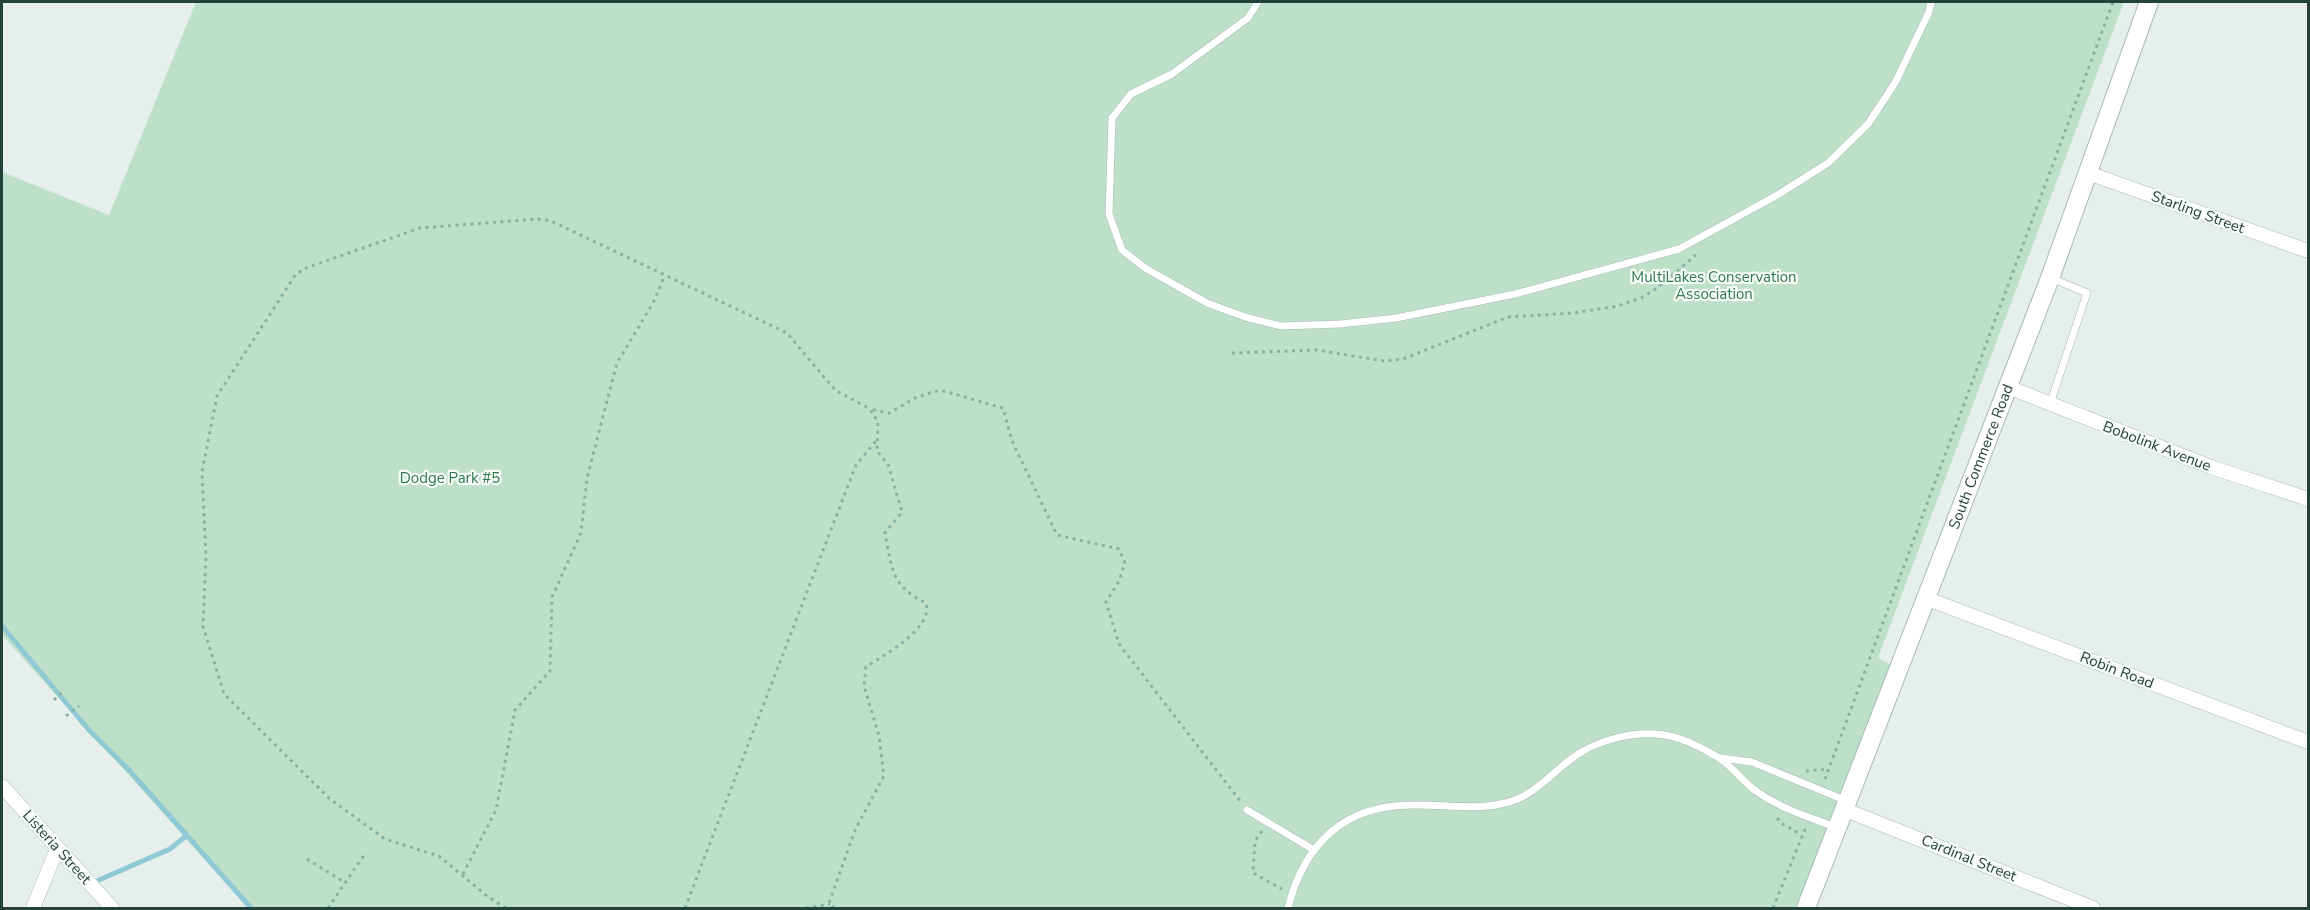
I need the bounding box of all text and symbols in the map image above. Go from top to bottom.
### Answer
street label: Starling Street [2149,186,2248,238]
park label: MultiLakes Conservation Association [1631,267,1797,304]
street label: South Commerce Road [1944,381,2018,532]
street label: Bobolink Avenue [2100,416,2214,476]
park label: Dodge Park #5 [400,468,500,488]
street label: Robin Road [2077,647,2157,693]
street label: Listeria Street [18,806,96,889]
street label: Cardinal Street [1918,830,2020,886]

